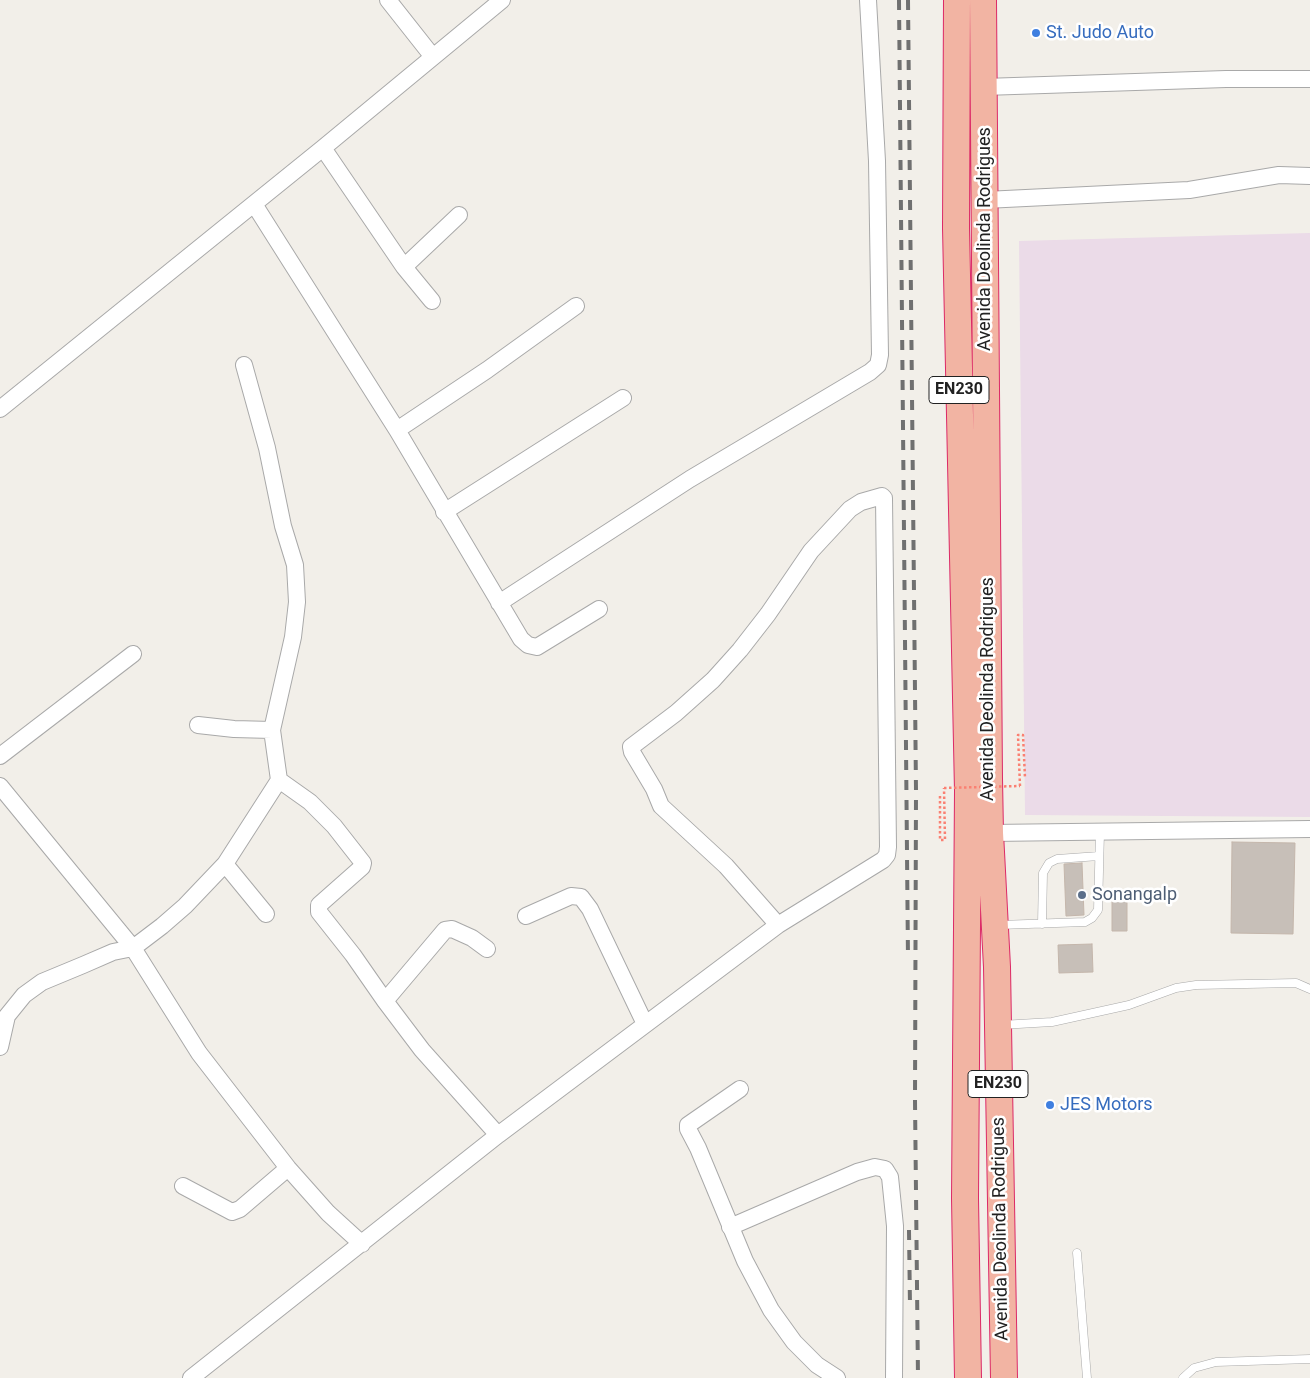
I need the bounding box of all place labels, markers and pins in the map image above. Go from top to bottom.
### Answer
place label: St. Judo Auto [1046,22,1154,44]
marker: St. Judo Auto [1030,27,1042,39]
place label: Sonangalp [1092,884,1177,906]
marker: Sonangalp [1076,889,1088,901]
place label: JES Motors [1060,1094,1153,1116]
marker: JES Motors [1044,1099,1056,1111]

